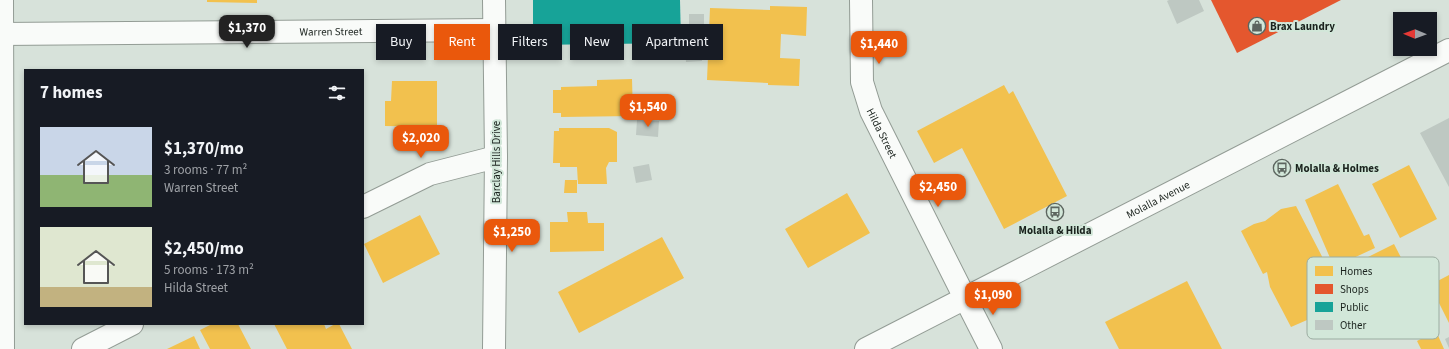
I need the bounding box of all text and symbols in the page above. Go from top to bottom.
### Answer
north arrow [1393,12,1437,56]
map controls [1393,12,1437,56]
pin: $1,370 [214,15,280,49]
shop icon: Brax Laundry [1247,16,1267,36]
text: $1,370 [228,19,266,37]
place label: Brax Laundry [1270,19,1335,34]
street label: Warren Street [299,24,363,40]
chip: Buy [376,24,426,60]
chip: Rent [434,24,490,60]
chip: Filters [498,24,562,60]
chip: New [570,24,624,60]
chip: Apartment [632,24,723,60]
pin: $1,440 [846,31,912,65]
text: $1,440 [860,35,898,53]
text: 7 homes [40,81,102,105]
icon: filters [326,82,348,104]
pin: $1,540 [615,94,681,128]
text: $1,540 [629,98,667,116]
street label: Hilda Street [863,106,901,161]
street label: Barclay Hills Drive [489,120,504,203]
pin: $2,020 [388,125,454,159]
text: $2,020 [402,129,440,147]
text: $1,370/mo [164,137,244,161]
icon: home [72,143,120,191]
bus stop icon: Molalla & Holmes [1272,158,1292,178]
text: 3 rooms · 77 m² [164,161,247,179]
place label: Molalla & Holmes [1295,161,1379,176]
pin: $2,450 [905,174,971,208]
street label: Molalla Avenue [1124,177,1193,222]
text: $2,450 [919,178,957,196]
text: Warren Street [164,179,238,197]
bus stop icon: Molalla & Hilda [1045,202,1065,222]
pin: $1,250 [479,219,545,253]
text: $1,250 [493,223,531,241]
place label: Molalla & Hilda [1019,223,1092,238]
text: $2,450/mo [164,237,244,261]
icon: home [72,243,120,291]
legend [1307,257,1439,339]
text: 5 rooms · 173 m² [164,261,254,279]
text: Homes [1340,264,1373,279]
text: Hilda Street [164,279,228,297]
pin: $1,090 [960,282,1026,316]
text: Shops [1340,282,1369,297]
text: $1,090 [974,286,1012,304]
text: Public [1340,300,1369,315]
text: Other [1340,318,1366,333]

